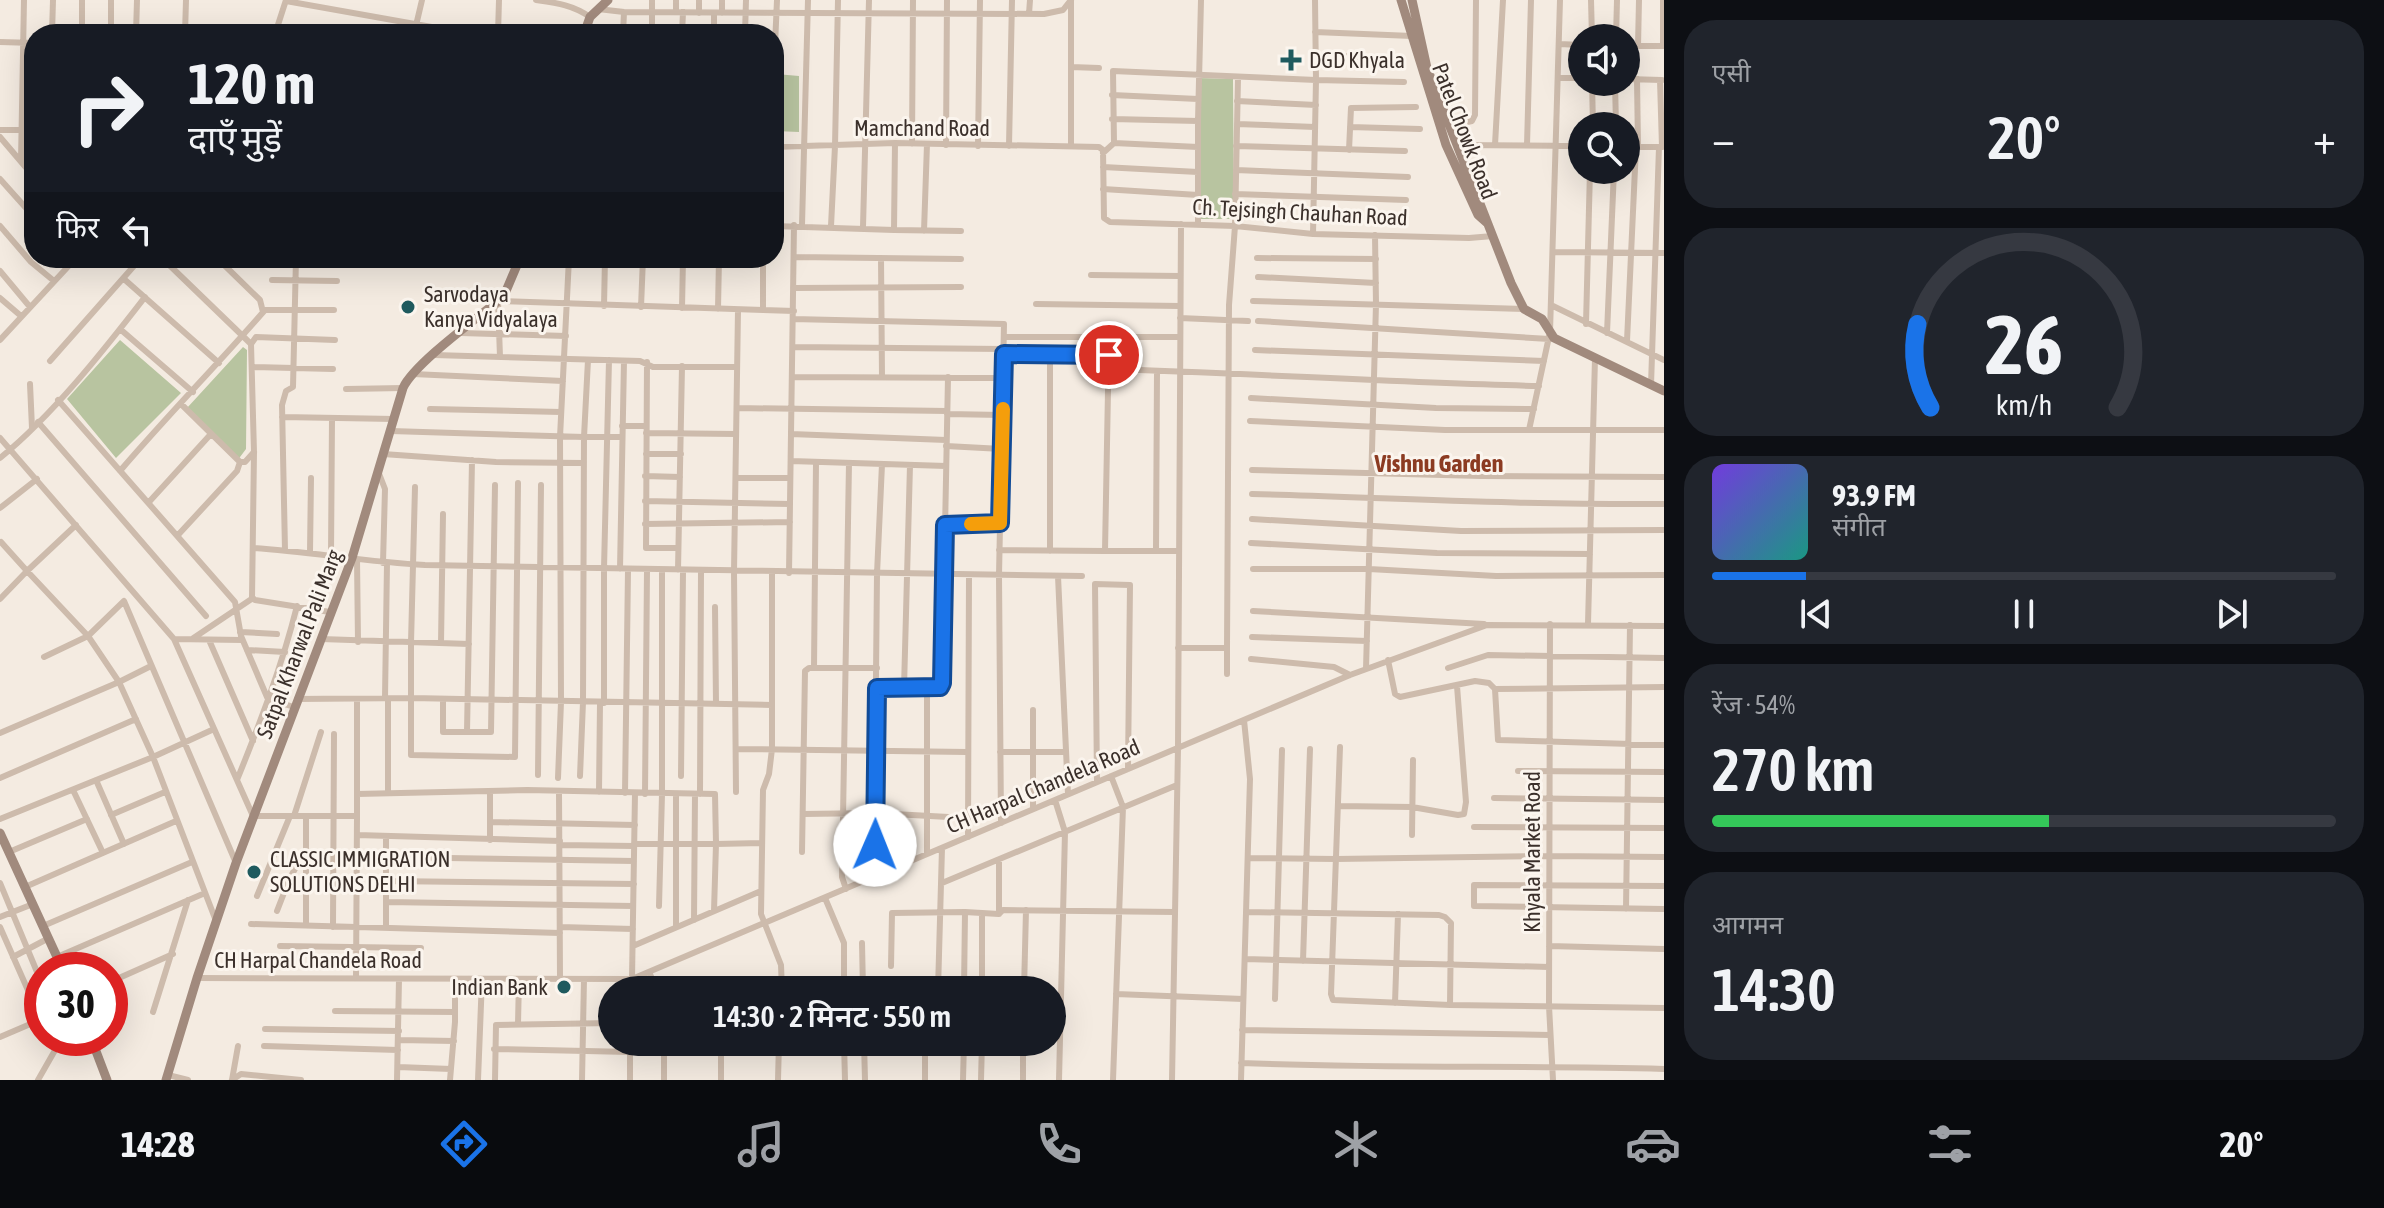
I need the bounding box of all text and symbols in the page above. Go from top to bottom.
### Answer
map controls [1568,24,1640,184]
button: sound [1568,24,1640,96]
place label: DGD Khyala [1309,47,1405,73]
marker: DGD Khyala [1280,49,1302,71]
text: 120 m [188,52,315,116]
icon: right [56,56,160,160]
text: एसी [1712,58,1751,88]
street label: Patel Chowk Road [1427,59,1503,203]
text: 20° [1988,103,2060,172]
button: search [1568,112,1640,184]
text: − [1712,113,1735,163]
text: + [2313,113,2336,163]
street label: Mamchand Road [854,115,990,141]
text: दाएँ मुड़ें [188,118,282,160]
street label: Ch. Tejsingh Chauhan Road [1192,193,1408,231]
icon: left [115,208,159,252]
text: फिर [56,210,99,244]
place label: Sarvodaya Kanya Vidyalaya [424,281,558,332]
text: 26 [1985,296,2063,392]
marker: Sarvodaya Kanya Vidyalaya [399,298,417,316]
pin [1075,321,1143,389]
icon: arrive [1087,333,1131,377]
text: km/h [1996,388,2052,421]
district label: Vishnu Garden [1374,450,1503,477]
text: 93.9 FM [1832,478,1916,512]
text: संगीत [1832,512,1886,542]
street label: Satpal Kharwal Pali Marg [251,545,347,742]
icon: previous [1794,592,1838,636]
icon: pause [2002,592,2046,636]
icon: next [2210,592,2254,636]
text: रेंज · 54% [1712,690,1795,720]
street label: CH Harpal Chandela Road [942,733,1144,839]
text: 270 km [1712,735,1874,804]
street label: Khyala Market Road [1519,771,1545,933]
position arrow [833,803,917,887]
place label: CLASSIC IMMIGRATION SOLUTIONS DELHI [270,846,451,897]
marker: CLASSIC IMMIGRATION SOLUTIONS DELHI [245,863,263,881]
text: आगमन [1712,910,1783,940]
street label: CH Harpal Chandela Road [214,947,422,973]
speed limit sign: 30 [24,952,128,1056]
text: 14:30 [1712,955,1835,1024]
place label: Indian Bank [451,974,548,1000]
marker: Indian Bank [555,978,573,996]
text: 14:30 · 2 मिनट · 550 m [713,999,951,1033]
icon: directions [436,1116,492,1172]
icon: music [733,1116,789,1172]
icon: phone [1031,1116,1087,1172]
icon: climate [1328,1116,1384,1172]
icon: car [1625,1116,1681,1172]
icon: filters [1922,1116,1978,1172]
text: 14:28 [121,1123,195,1165]
text: 20° [2220,1123,2263,1165]

